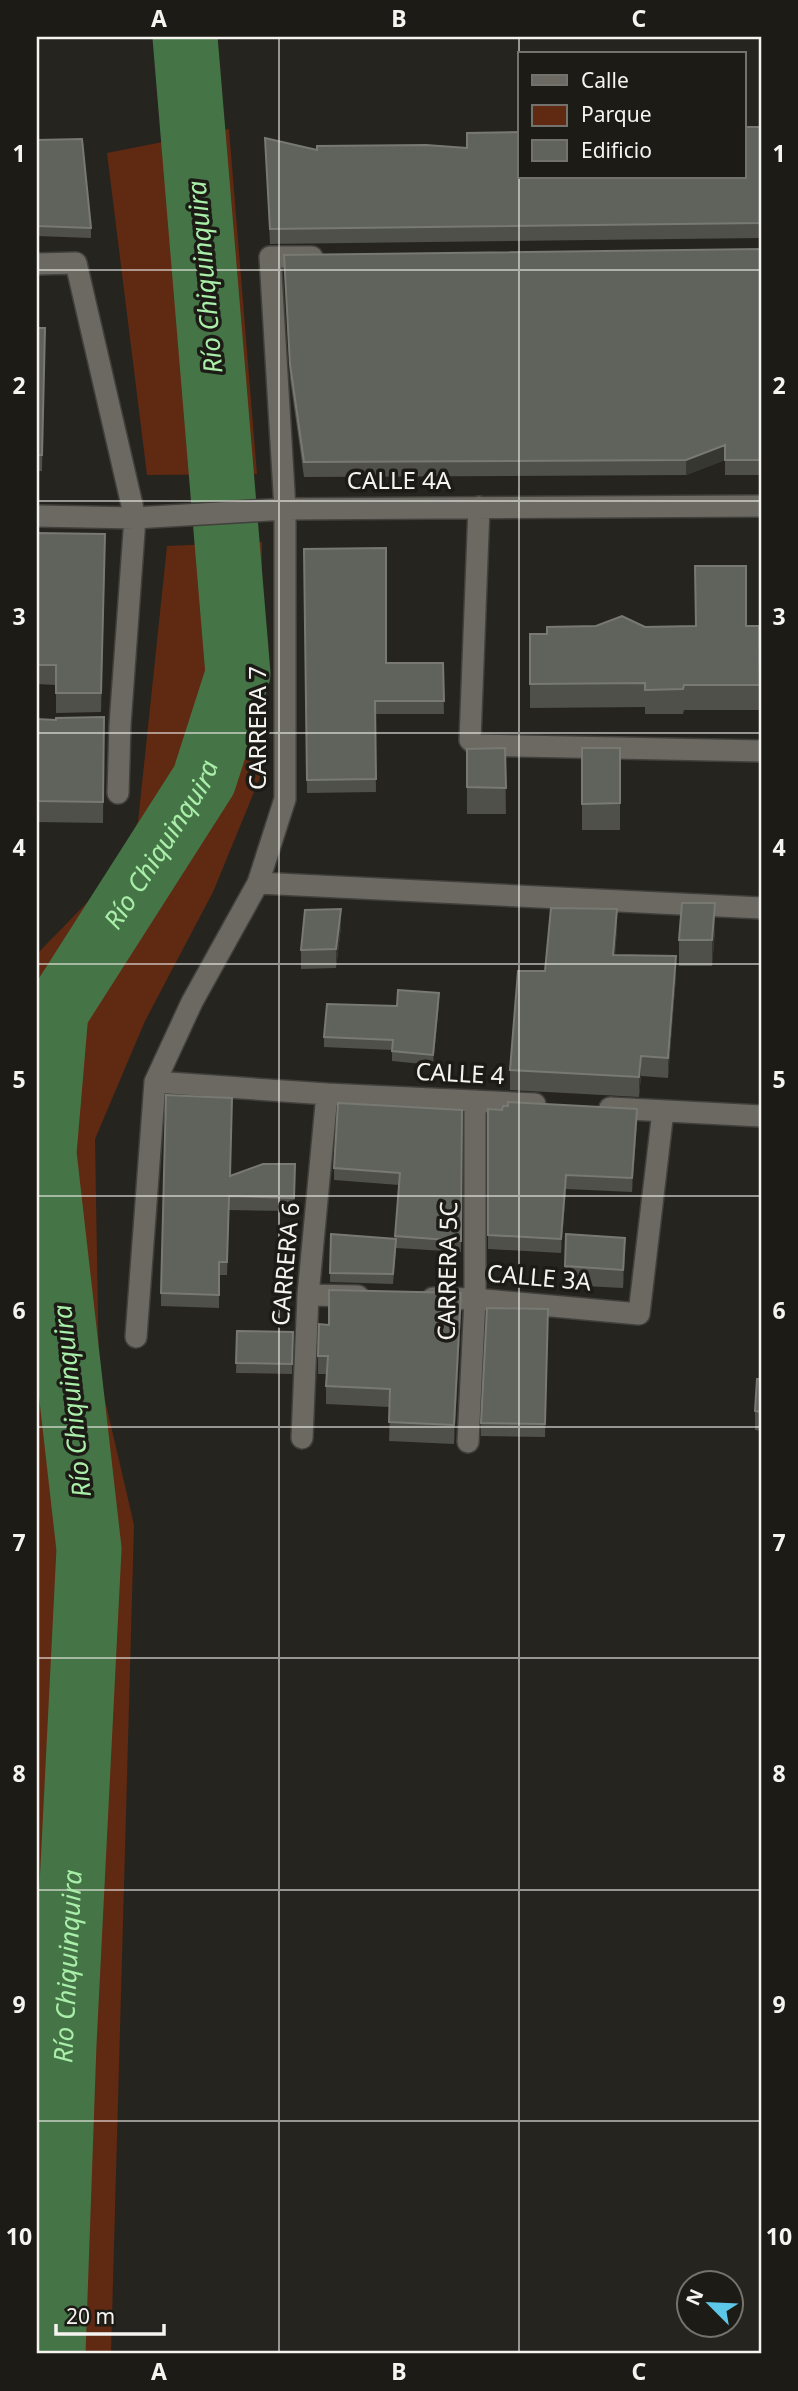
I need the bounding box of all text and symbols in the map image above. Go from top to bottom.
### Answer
text: A [151,2,167,34]
text: B [391,2,407,34]
text: C [632,2,647,34]
legend [518,52,746,178]
text: Calle [581,66,629,94]
text: Parque [581,100,651,128]
text: Edificio [581,136,652,164]
text: 1 [12,137,26,169]
text: 1 [772,137,786,169]
water label: Río Chiquinquira [178,179,230,375]
text: 2 [12,369,26,401]
text: 2 [772,369,786,401]
street label: CALLE 4A [347,463,452,496]
text: 3 [12,600,26,632]
text: 3 [772,600,786,632]
street label: CARRERA 7 [240,666,273,790]
water label: Río Chiquinquira [95,755,226,936]
text: 4 [12,831,26,863]
text: 4 [772,831,786,863]
street label: CALLE 4 [415,1054,506,1091]
text: 5 [12,1063,26,1095]
text: 5 [772,1063,786,1095]
street label: CARRERA 6 [263,1201,306,1327]
street label: CARRERA 5C [429,1201,464,1341]
street label: CALLE 3A [486,1256,593,1298]
text: 6 [12,1294,26,1326]
text: 6 [772,1294,786,1326]
water label: Río Chiquinquira [43,1303,99,1499]
text: 7 [12,1526,26,1558]
text: 7 [772,1526,786,1558]
text: 8 [12,1757,26,1789]
text: 8 [772,1757,786,1789]
water label: Río Chiquinquira [44,1869,90,2064]
text: 9 [12,1988,26,2020]
text: 9 [772,1988,786,2020]
text: 10 [6,2220,32,2252]
text: 10 [766,2220,792,2252]
north arrow [676,2268,746,2338]
text: N [679,2285,709,2309]
scale bar [56,2293,164,2337]
text: 20 m [66,2302,115,2330]
text: A [151,2355,167,2387]
text: B [391,2355,407,2387]
text: C [632,2355,647,2387]

